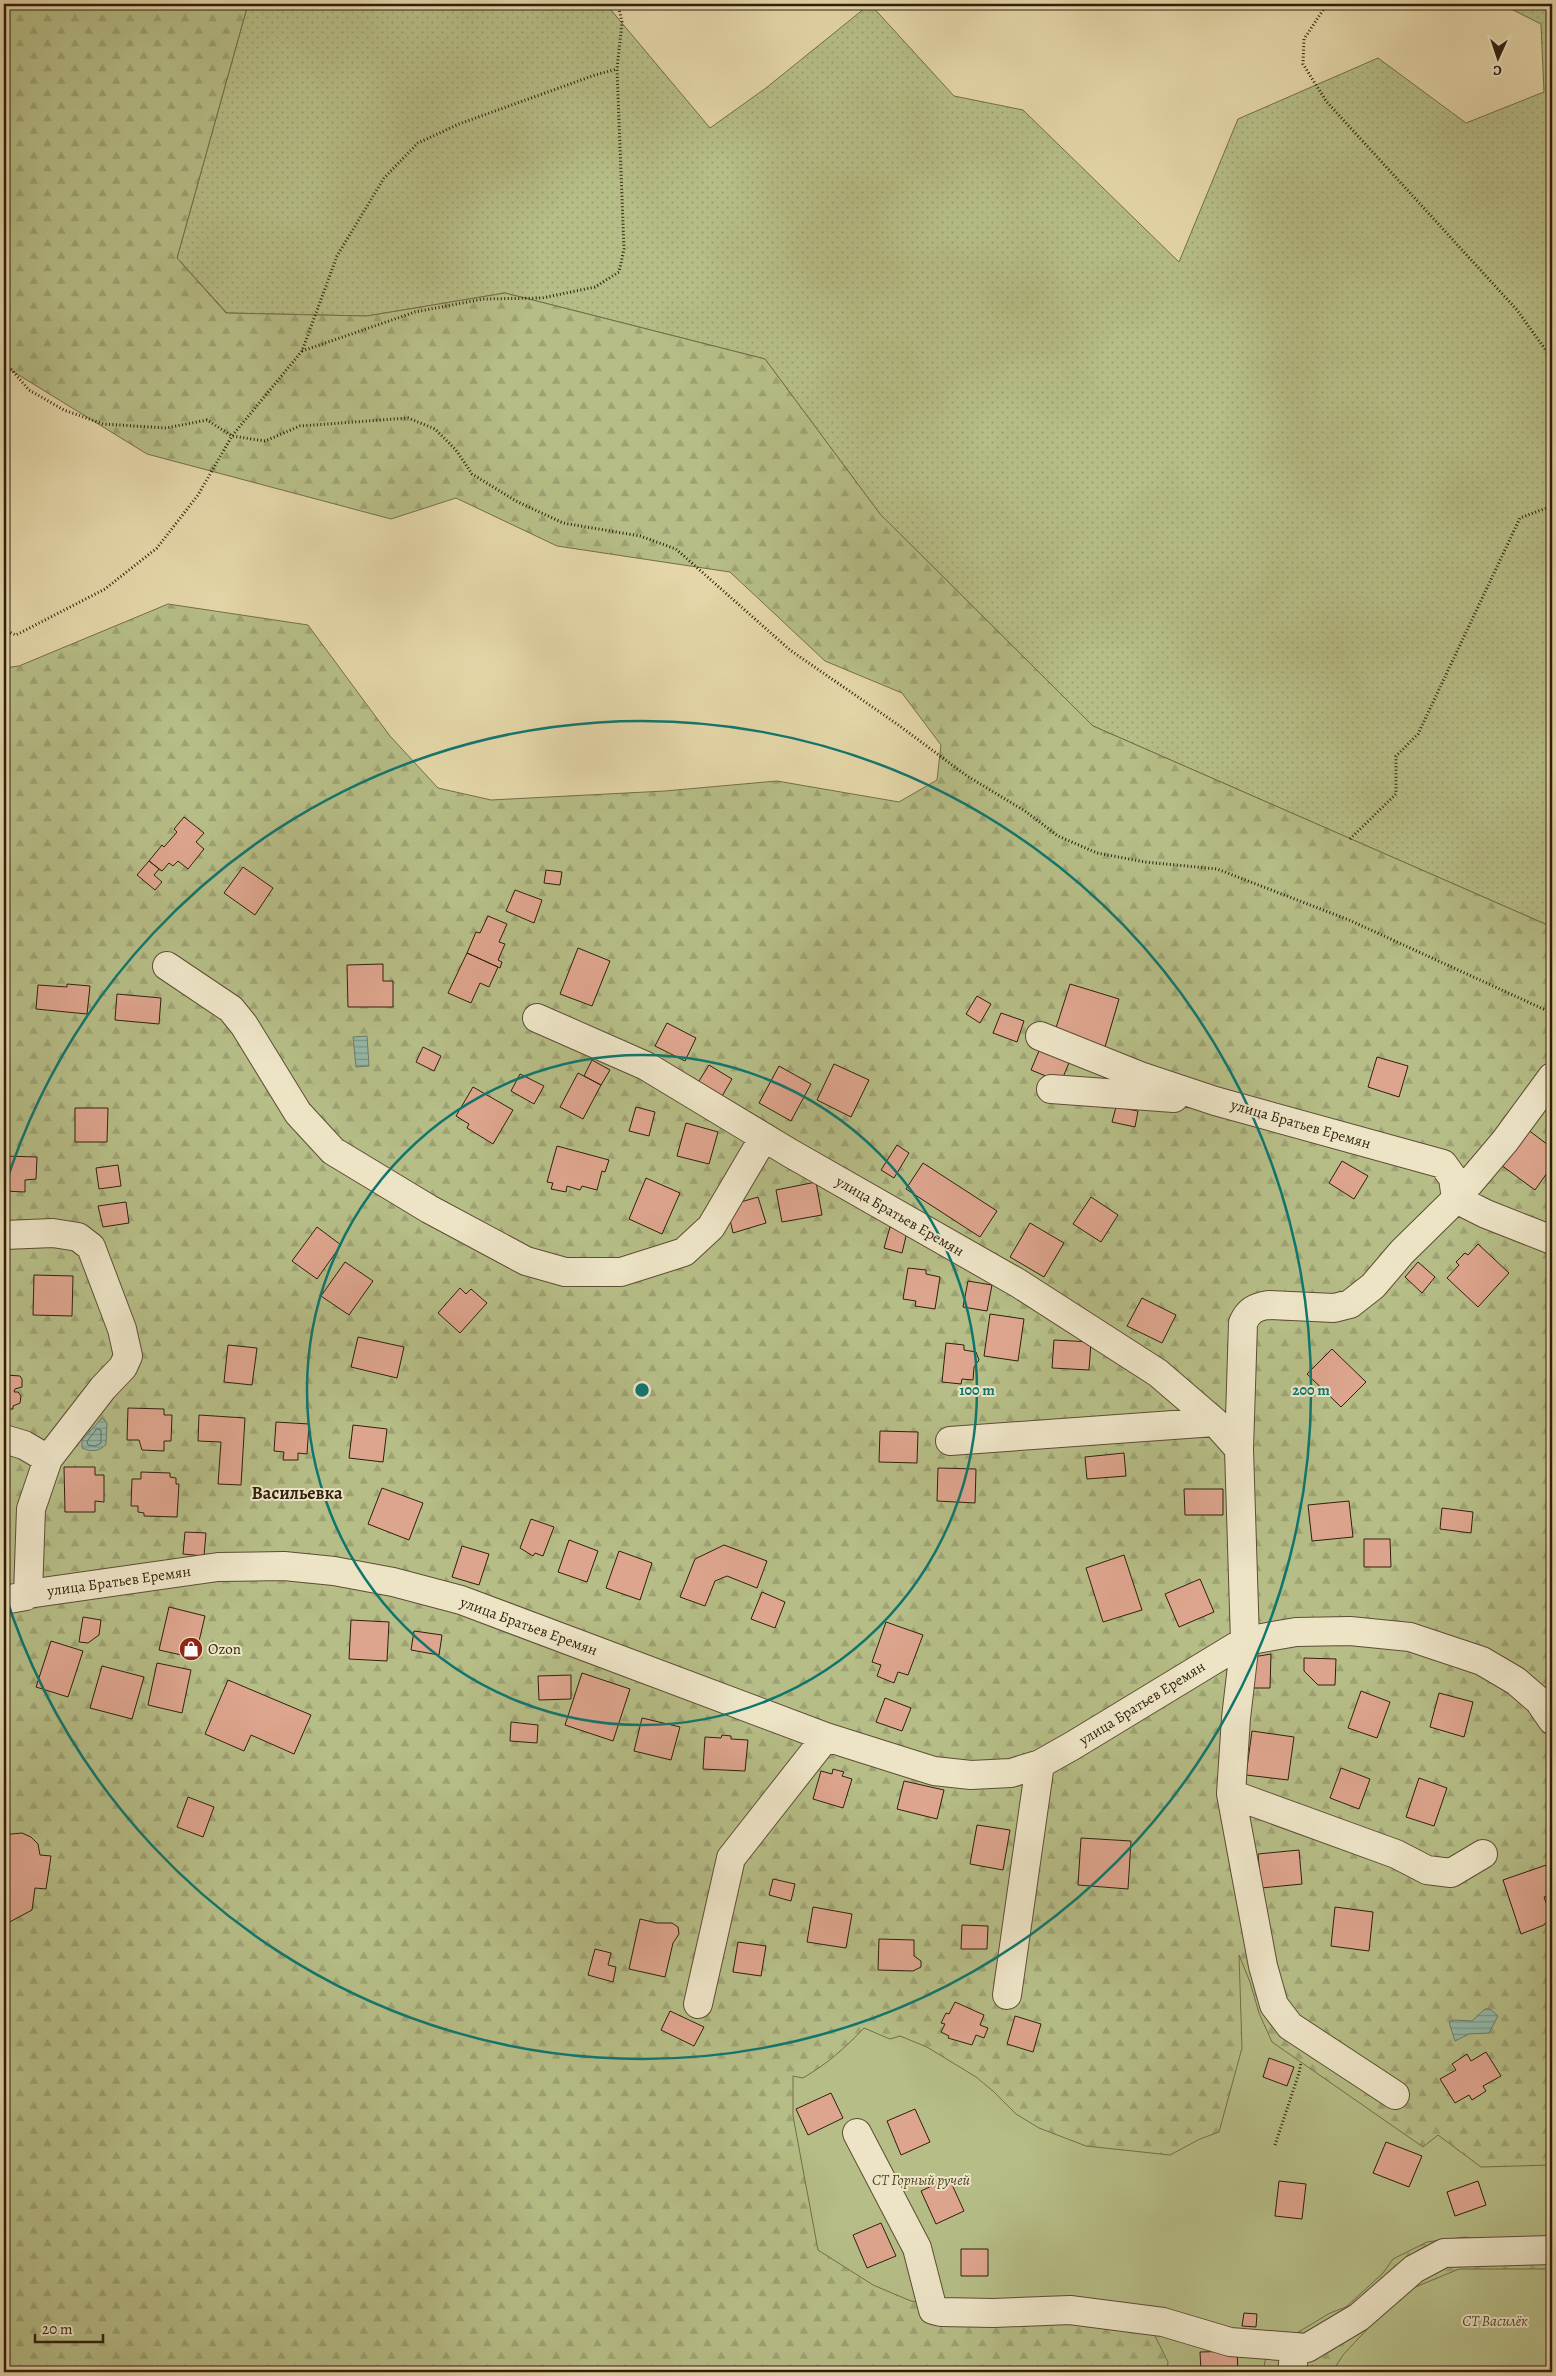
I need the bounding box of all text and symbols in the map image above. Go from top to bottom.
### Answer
north arrow [1474,32,1524,82]
text: С [1492,61,1502,80]
street label: улица Братьев Еремян [1228,1094,1374,1154]
street label: улица Братьев Еремян [831,1171,968,1261]
text: 100 m [959,1380,995,1400]
text: 200 m [1292,1380,1330,1400]
centre of rings [633,1381,651,1399]
district label: Васильевка [252,1481,343,1505]
street label: улица Братьев Еремян [45,1561,192,1601]
street label: улица Братьев Еремян [457,1592,601,1660]
shop icon: Ozon [178,1636,204,1662]
place label: Ozon [208,1639,241,1659]
street label: улица Братьев Еремян [1074,1656,1209,1750]
park label: СТ Горный ручей [872,2170,971,2190]
scale bar [35,2311,102,2343]
park label: СТ Василёк [1462,2311,1528,2331]
text: 20 m [42,2319,73,2339]

